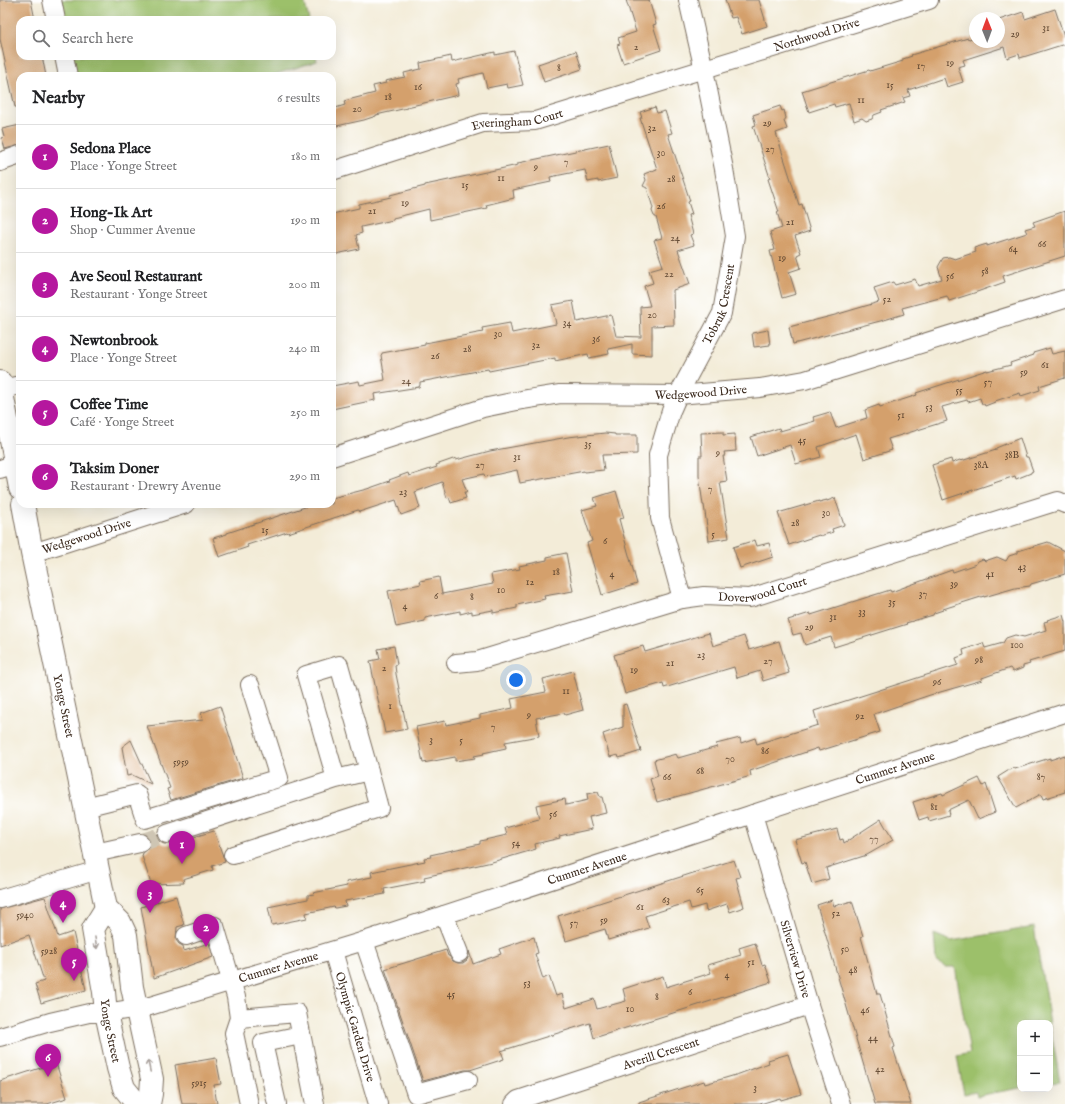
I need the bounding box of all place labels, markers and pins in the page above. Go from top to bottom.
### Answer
pin: 1 [169,831,195,864]
pin: 3 [137,880,163,913]
pin: 4 [50,890,76,923]
pin: 2 [193,914,219,947]
pin: 5 [61,948,87,981]
pin: 6 [35,1044,61,1077]

